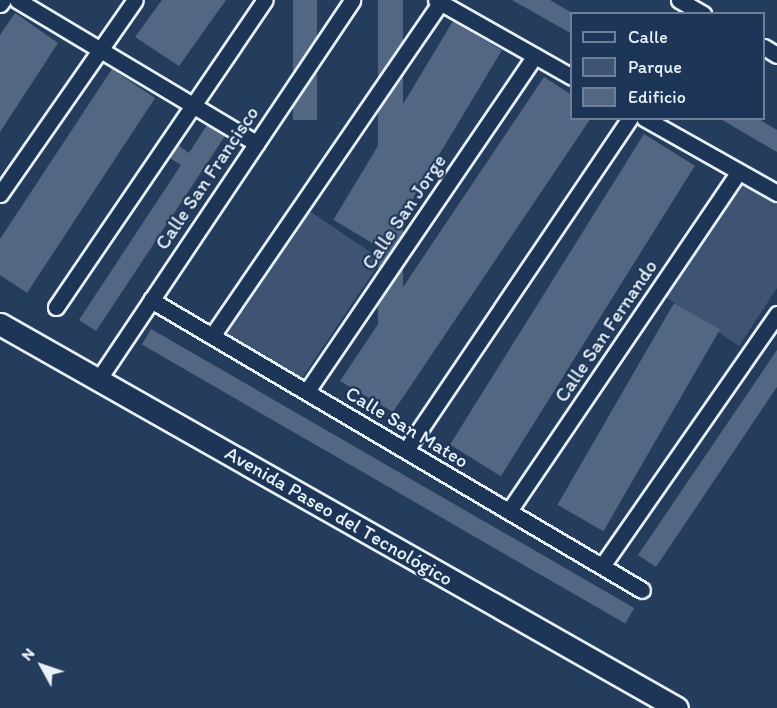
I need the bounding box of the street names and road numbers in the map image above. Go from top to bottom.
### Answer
street label: Calle San Francisco [150,102,264,254]
street label: Calle San Jorge [357,150,451,274]
street label: Calle San Fernando [550,255,662,407]
street label: Calle San Mateo [341,381,473,473]
street label: Avenida Paseo del Tecnológico [222,441,456,591]

